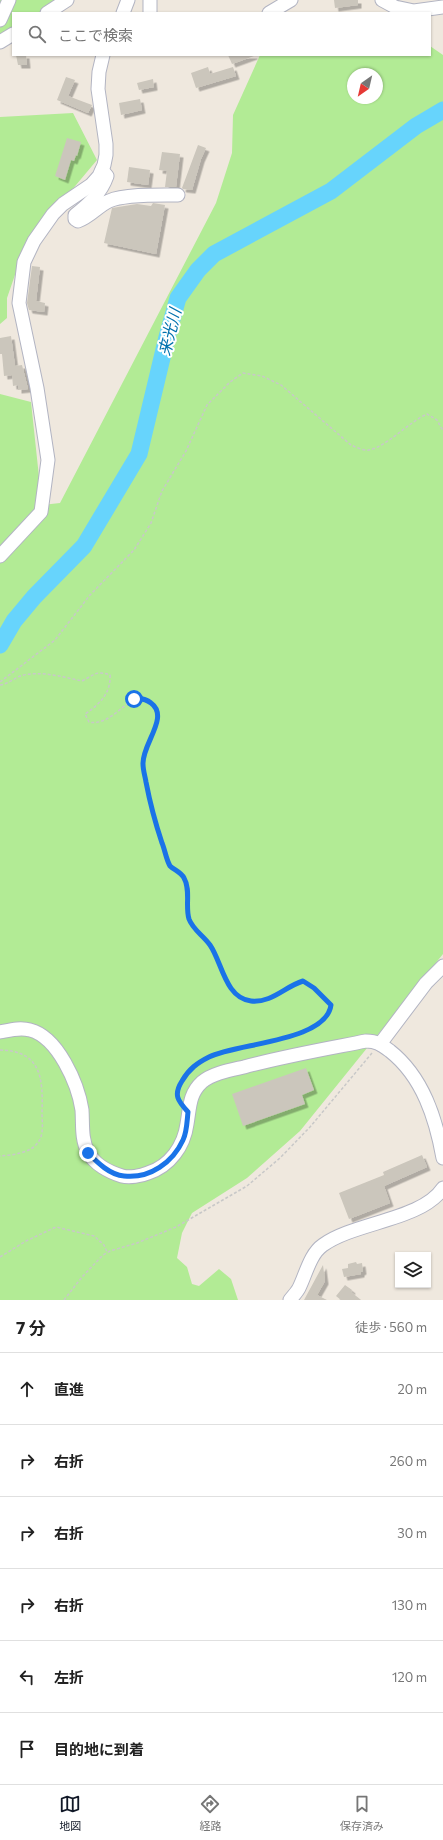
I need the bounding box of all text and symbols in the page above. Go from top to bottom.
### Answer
search box [12,12,431,56]
icon: search [26,23,48,45]
text: ここで検索 [58,26,133,44]
north arrow [347,68,383,104]
water label: 来光川 [154,304,185,358]
route start [125,690,143,708]
route end [79,1144,97,1162]
map controls [395,1252,431,1288]
button: layers [395,1252,431,1288]
text: 7 分 [16,1317,46,1338]
text: 徒歩 · 560 m [355,1319,427,1335]
icon: ahead [16,1378,38,1400]
text: 直進 [54,1380,84,1398]
text: 20 m [398,1381,427,1397]
icon: right [16,1450,38,1472]
text: 右折 [54,1452,84,1470]
text: 260 m [390,1453,427,1469]
icon: right [16,1522,38,1544]
text: 右折 [54,1524,84,1542]
text: 30 m [397,1525,427,1541]
icon: right [16,1594,38,1616]
text: 右折 [54,1596,84,1614]
text: 130 m [392,1597,427,1613]
icon: left [16,1666,38,1688]
text: 左折 [54,1668,84,1686]
text: 120 m [392,1669,427,1685]
icon: arrive [16,1738,38,1760]
text: 目的地に到着 [54,1740,144,1758]
tab: 地図 [59,1793,81,1833]
tab: 経路 [199,1793,221,1833]
tab: 保存済み [340,1793,384,1833]

